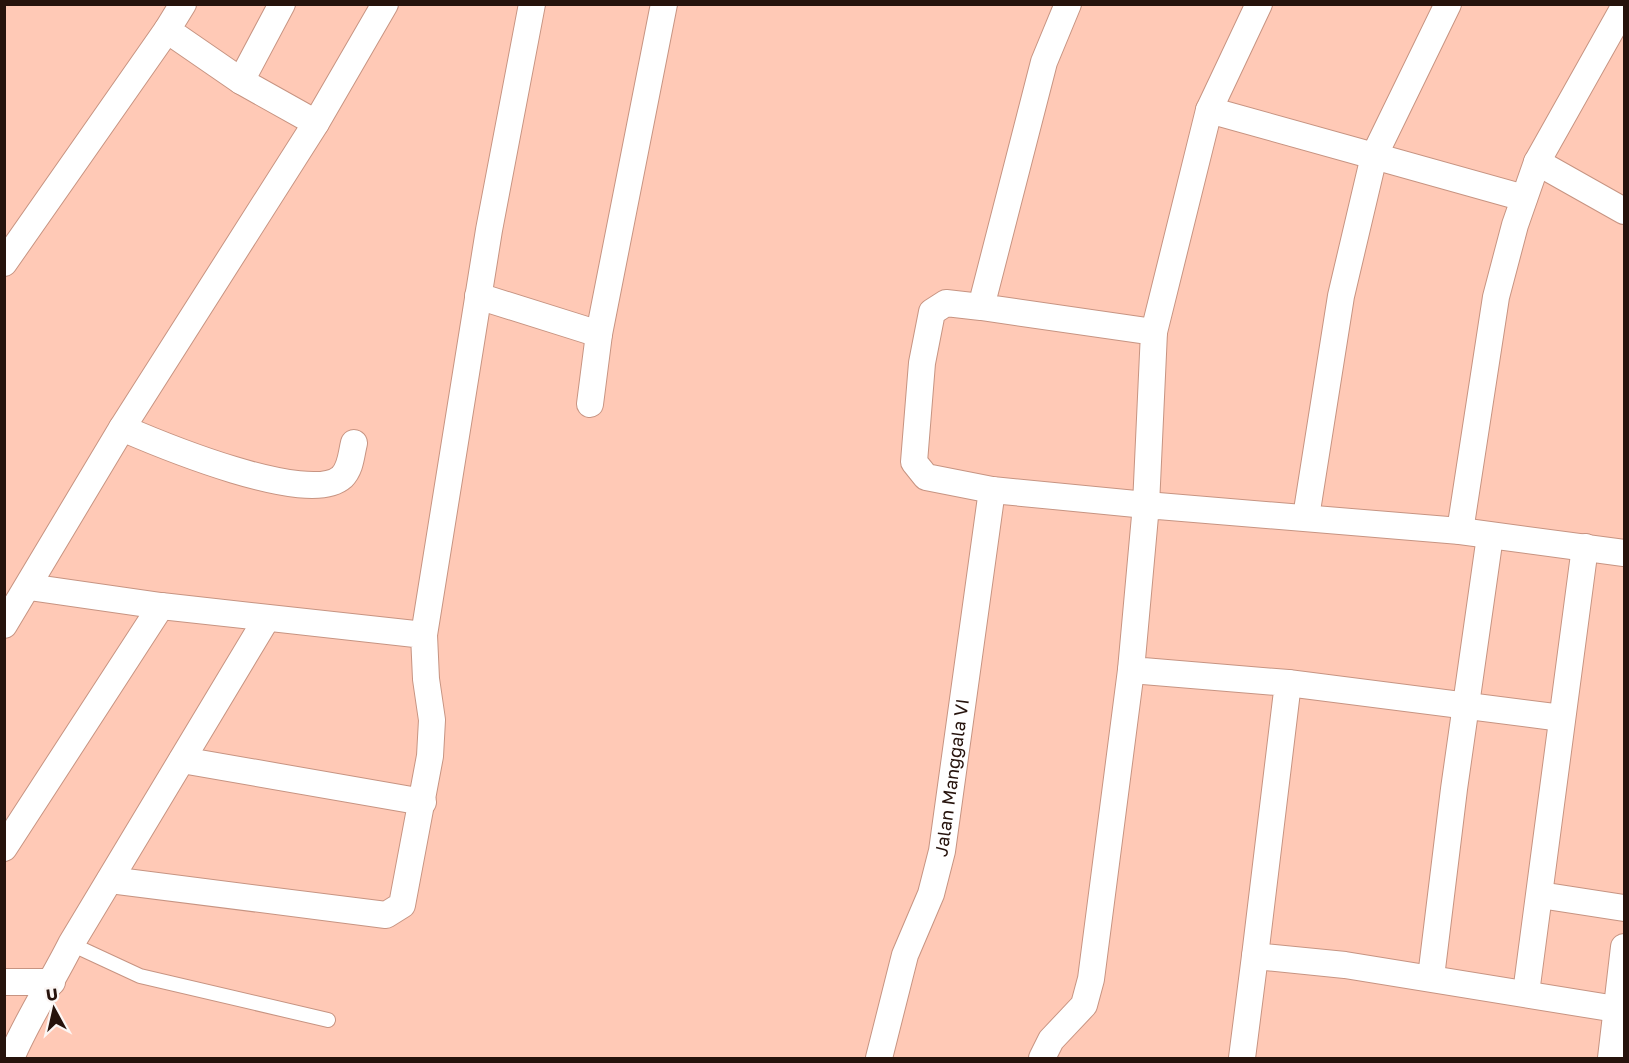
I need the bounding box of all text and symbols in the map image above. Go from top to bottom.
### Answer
street label: Jalan Manggala VI [929,697,973,859]
north arrow [24,979,84,1039]
text: U [45,983,59,1005]

